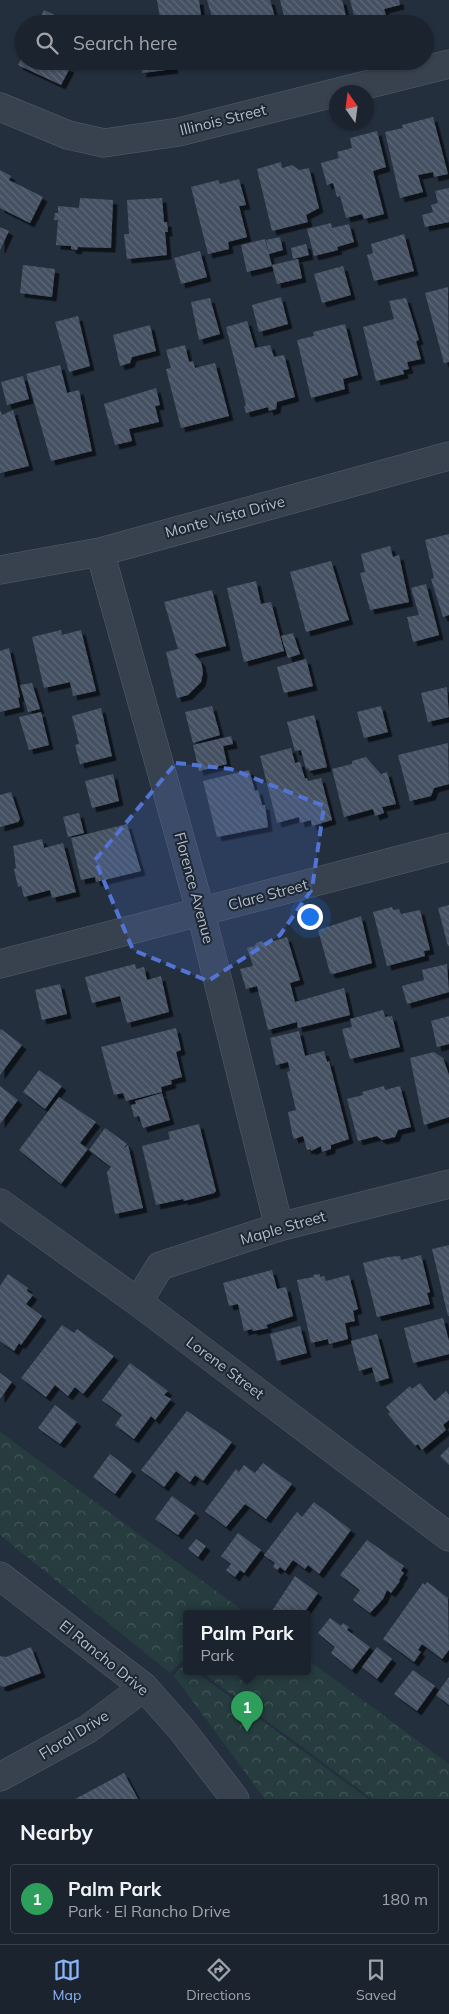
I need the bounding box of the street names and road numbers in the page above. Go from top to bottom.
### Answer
street label: Illinois Street [178,100,268,139]
street label: Monte Vista Drive [163,491,287,542]
street label: Florence Avenue [170,830,218,946]
street label: Clare Street [226,875,310,914]
street label: Maple Street [238,1206,328,1249]
street label: Lorene Street [183,1332,268,1403]
street label: El Rancho Drive [56,1616,153,1699]
street label: Floral Drive [35,1706,112,1763]

